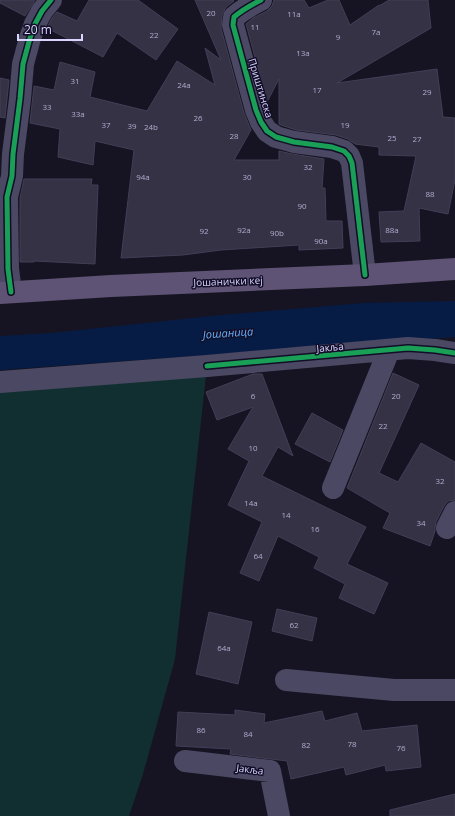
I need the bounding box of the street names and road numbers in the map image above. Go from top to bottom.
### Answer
street label: Приштинска [245,57,277,119]
street label: Јошанички кеј [192,273,263,289]
street label: Јакља [315,339,344,355]
street label: Јакља [235,760,264,778]

